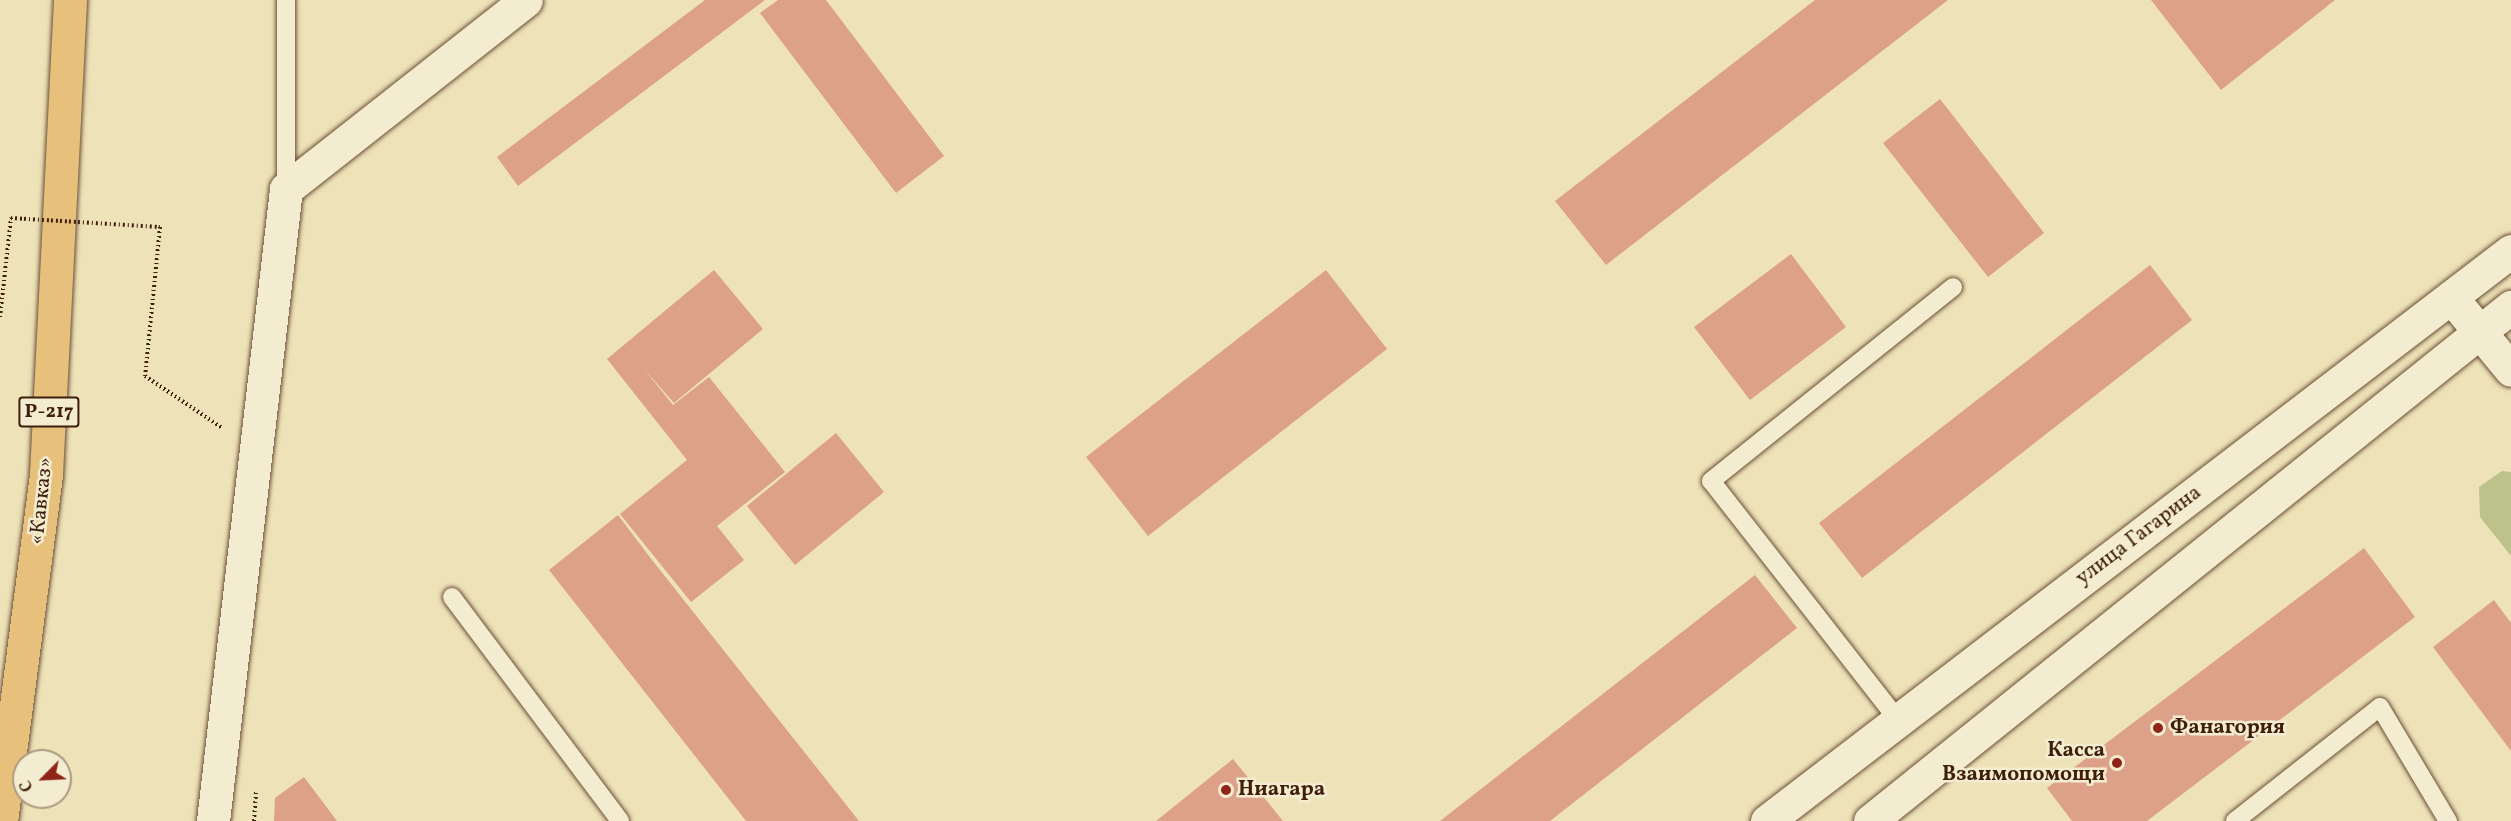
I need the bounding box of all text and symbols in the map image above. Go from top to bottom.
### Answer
road number: Р-217 [17,395,80,429]
street label: «Кавказ» [25,456,59,546]
street label: улица Гагарина [2071,481,2207,591]
place label: Фанагория [2170,715,2285,741]
marker: Фанагория [2151,721,2165,735]
place label: Касса Взаимопомощи [1942,738,2105,788]
north arrow [12,749,72,809]
marker: Касса Взаимопомощи [2110,756,2124,770]
text: С [15,776,40,795]
place label: Ниагара [1238,777,1325,803]
marker: Ниагара [1219,783,1233,797]

